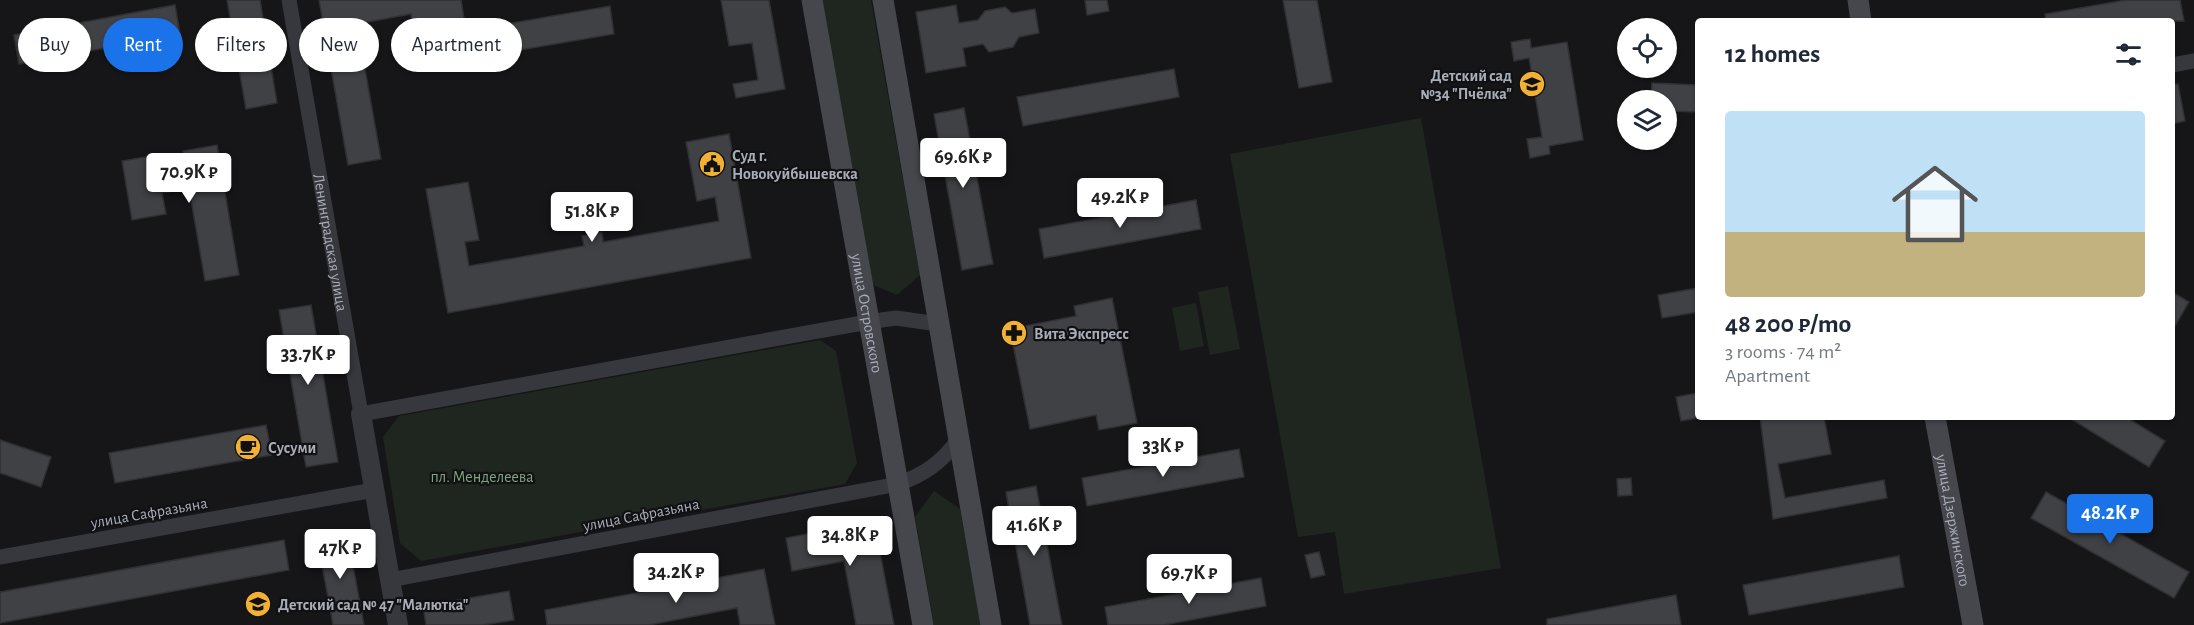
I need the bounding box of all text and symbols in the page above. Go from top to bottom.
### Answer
chip: Buy [18,18,91,72]
chip: Rent [103,18,183,72]
chip: Filters [195,18,287,72]
chip: New [299,18,379,72]
chip: Apartment [391,18,522,72]
map controls [1617,18,1677,150]
button: locate [1617,18,1677,78]
icon: filters [2112,38,2145,71]
text: 12 homes [1725,41,1820,67]
place label: Детский сад №34 "Пчёлка" [1420,68,1512,102]
school or university icon: Детский сад №34 "Пчёлка" [1517,69,1547,99]
button: layers [1617,90,1677,150]
pin: 69.6K ₽ [908,138,1018,189]
text: 69.6K ₽ [934,147,992,167]
place label: Суд г. Новокуйбышевска [732,148,858,183]
public building icon: Суд г. Новокуйбышевска [697,149,727,179]
icon: home [1881,150,1989,258]
pin: 70.9K ₽ [134,153,244,204]
text: 70.9K ₽ [160,162,218,182]
street label: Ленинградская улица [310,172,350,313]
pin: 49.2K ₽ [1065,178,1175,229]
text: 49.2K ₽ [1091,187,1149,207]
pin: 51.8K ₽ [537,192,647,243]
text: 51.8K ₽ [565,201,619,221]
street label: улица Островского [847,251,885,374]
text: 48 200 ₽/mo [1725,311,1851,337]
pharmacy icon: Вита Экспресс [999,318,1029,348]
place label: Вита Экспресс [1034,326,1129,342]
pin: 33.7K ₽ [253,335,363,386]
text: 3 rooms · 74 m² [1725,342,1841,362]
text: 33.7K ₽ [281,344,335,364]
text: Apartment [1725,366,1810,386]
pin: 33K ₽ [1121,427,1205,478]
cafe icon: Сусуми [233,432,263,462]
text: 33K ₽ [1142,436,1184,456]
place label: Сусуми [268,440,316,457]
street label: улица Дзержинского [1932,452,1973,588]
park label: пл. Менделеева [430,469,534,485]
pin: 48.2K ₽ [2055,494,2165,545]
street label: улица Сафразьяна [89,495,209,532]
street label: улица Сафразьяна [581,496,701,535]
text: 48.2K ₽ [2081,503,2139,523]
pin: 41.6K ₽ [979,506,1089,557]
text: 41.6K ₽ [1006,515,1062,535]
pin: 34.8K ₽ [795,516,905,567]
text: 34.8K ₽ [821,525,879,545]
pin: 47K ₽ [298,529,382,580]
text: 47K ₽ [319,538,361,558]
pin: 34.2K ₽ [621,553,731,604]
pin: 69.7K ₽ [1134,554,1244,605]
text: 34.2K ₽ [648,562,704,582]
text: 69.7K ₽ [1161,563,1217,583]
school or university icon: Детский сад № 47 "Малютка" [243,589,273,619]
place label: Детский сад № 47 "Малютка" [278,597,469,613]

